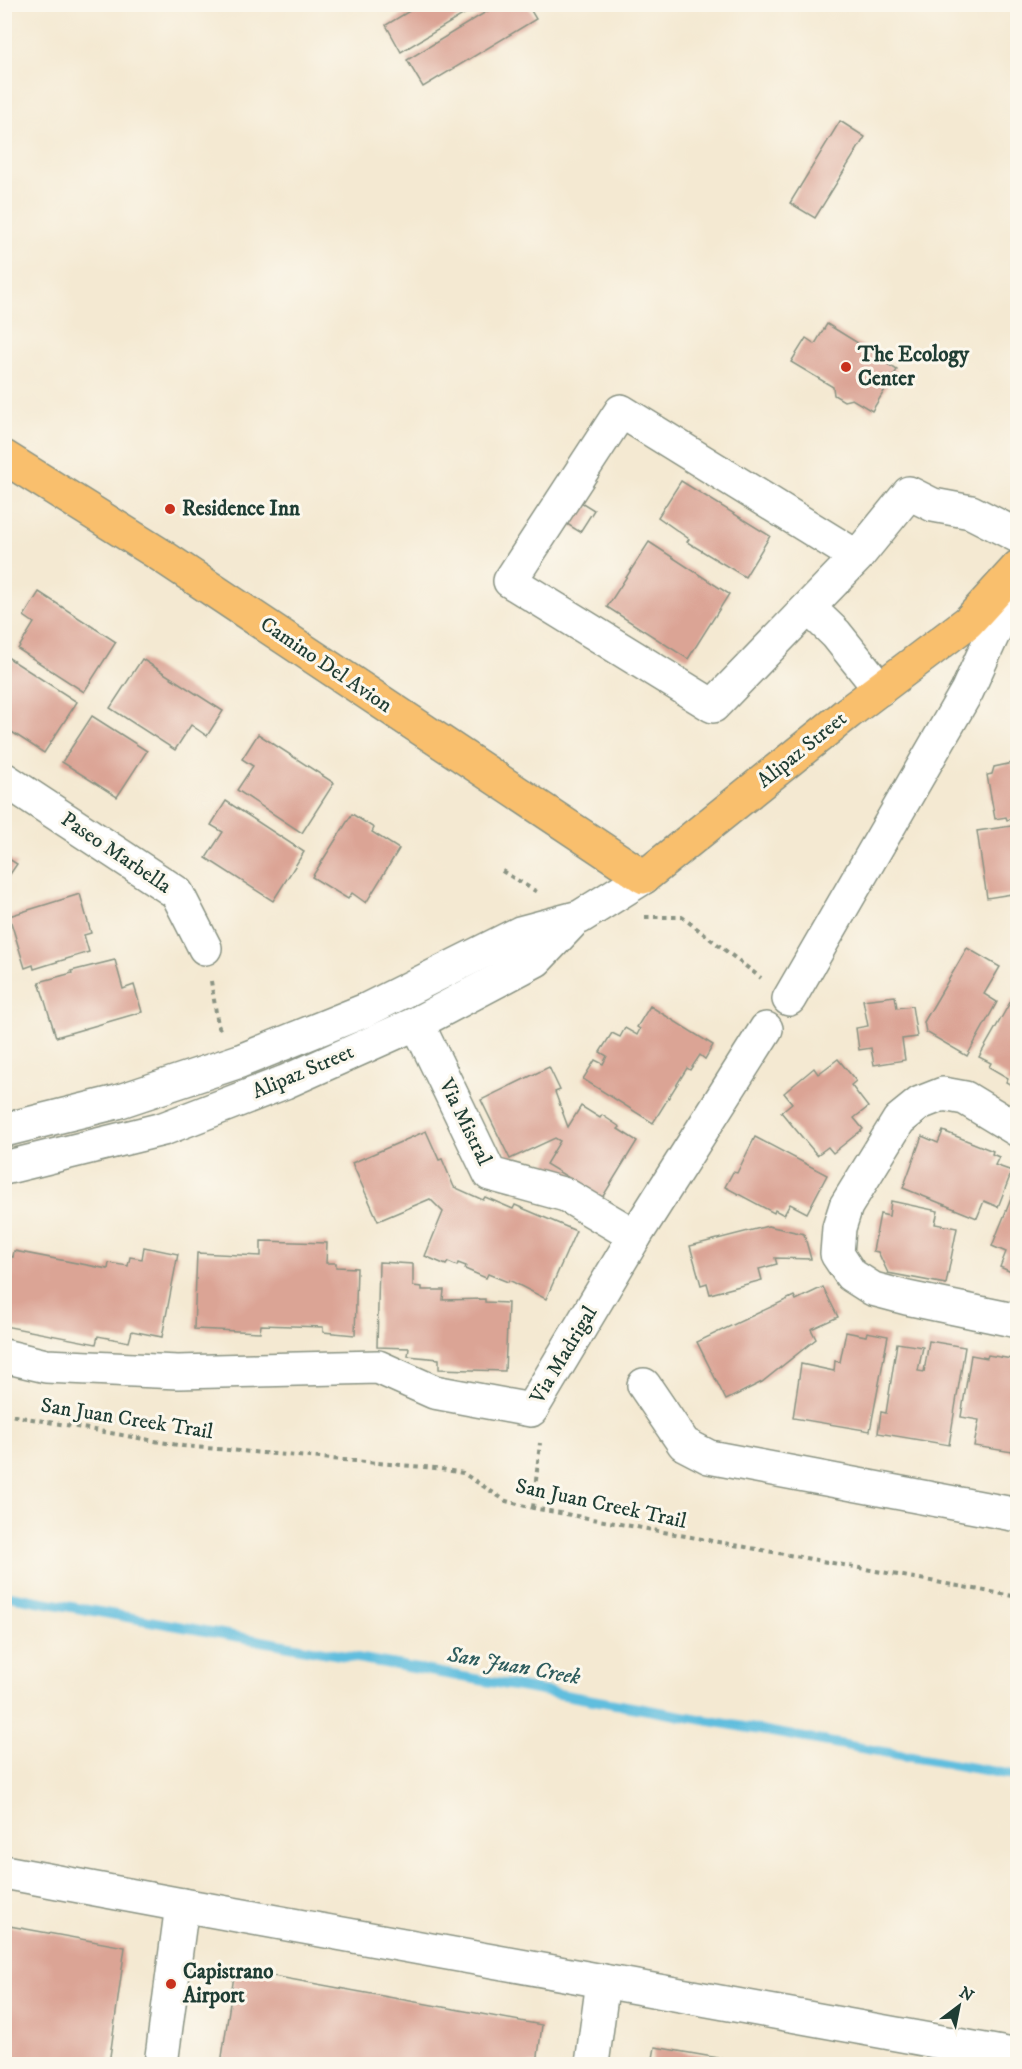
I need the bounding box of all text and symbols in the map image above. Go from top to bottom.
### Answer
place label: The Ecology Center [857,342,970,392]
marker: The Ecology Center [839,360,853,374]
place label: Residence Inn [182,496,301,522]
marker: Residence Inn [163,502,177,516]
street label: Camino Del Avion [255,611,397,719]
street label: Alipaz Street [752,706,852,794]
street label: Paseo Marbella [56,807,176,899]
street label: Alipaz Street [248,1039,358,1105]
street label: Via Mistral [432,1073,497,1170]
street label: Via Madrigal [524,1301,604,1409]
street label: San Juan Creek Trail [39,1393,216,1446]
street label: San Juan Creek Trail [513,1473,690,1535]
water label: San Juan Creek [444,1641,583,1691]
place label: Capistrano Airport [182,1959,273,2009]
north arrow [929,1976,989,2036]
marker: Capistrano Airport [164,1977,178,1991]
text: N [956,1982,977,2006]

